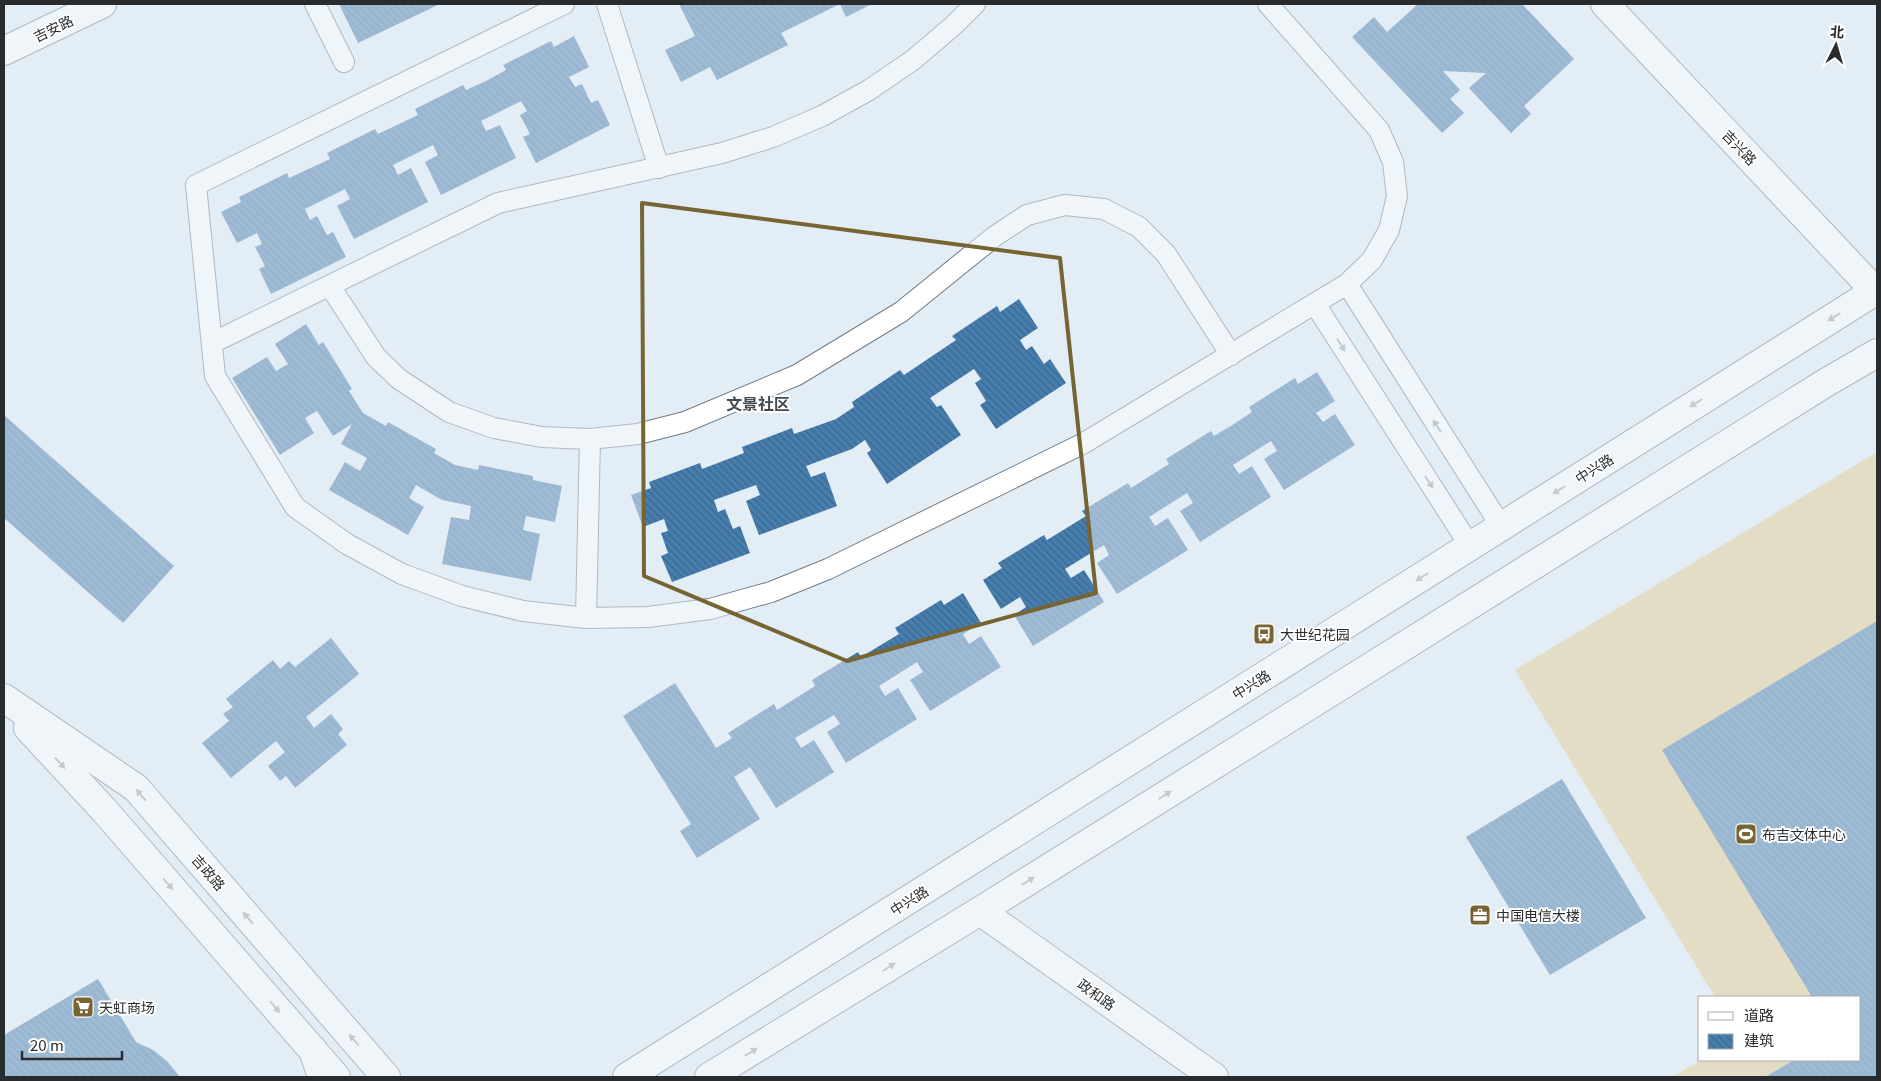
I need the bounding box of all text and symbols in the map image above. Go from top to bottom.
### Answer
street label: 吉安路 [30,10,76,46]
north arrow [1811,20,1861,70]
text: 北 [1829,20,1845,42]
street label: 吉兴路 [1718,125,1762,169]
one-way arrow [1827,312,1841,322]
one-way arrow [1336,339,1346,352]
district label: 文景社区 [726,391,790,415]
one-way arrow [1690,399,1703,408]
one-way arrow [1433,420,1442,433]
street label: 中兴路 [1571,448,1617,488]
one-way arrow [1424,476,1433,489]
one-way arrow [1552,485,1566,495]
one-way arrow [1415,572,1428,581]
bus stop icon: 大世纪花园 [1252,622,1276,646]
place label: 大世纪花园 [1280,624,1350,644]
street label: 中兴路 [1228,664,1274,704]
one-way arrow [54,756,66,768]
one-way arrow [136,788,147,801]
one-way arrow [1159,791,1172,800]
sports icon: 布吉文体中心 [1734,822,1758,846]
place label: 布吉文体中心 [1762,824,1846,844]
street label: 吉政路 [188,850,230,894]
one-way arrow [1021,877,1034,886]
one-way arrow [163,878,174,891]
street label: 中兴路 [886,880,932,920]
office icon: 中国电信大楼 [1468,903,1492,927]
place label: 中国电信大楼 [1496,905,1580,925]
one-way arrow [242,911,253,924]
one-way arrow [883,962,896,971]
street label: 政和路 [1074,974,1120,1014]
supermarket icon: 天虹商场 [71,995,95,1019]
legend [1698,996,1861,1061]
place label: 天虹商场 [99,997,155,1017]
one-way arrow [269,1000,281,1012]
text: 道路 [1744,1004,1774,1025]
scale bar [22,1028,122,1060]
text: 建筑 [1744,1029,1774,1050]
text: 20 m [30,1034,64,1055]
one-way arrow [348,1035,360,1047]
one-way arrow [744,1047,757,1056]

